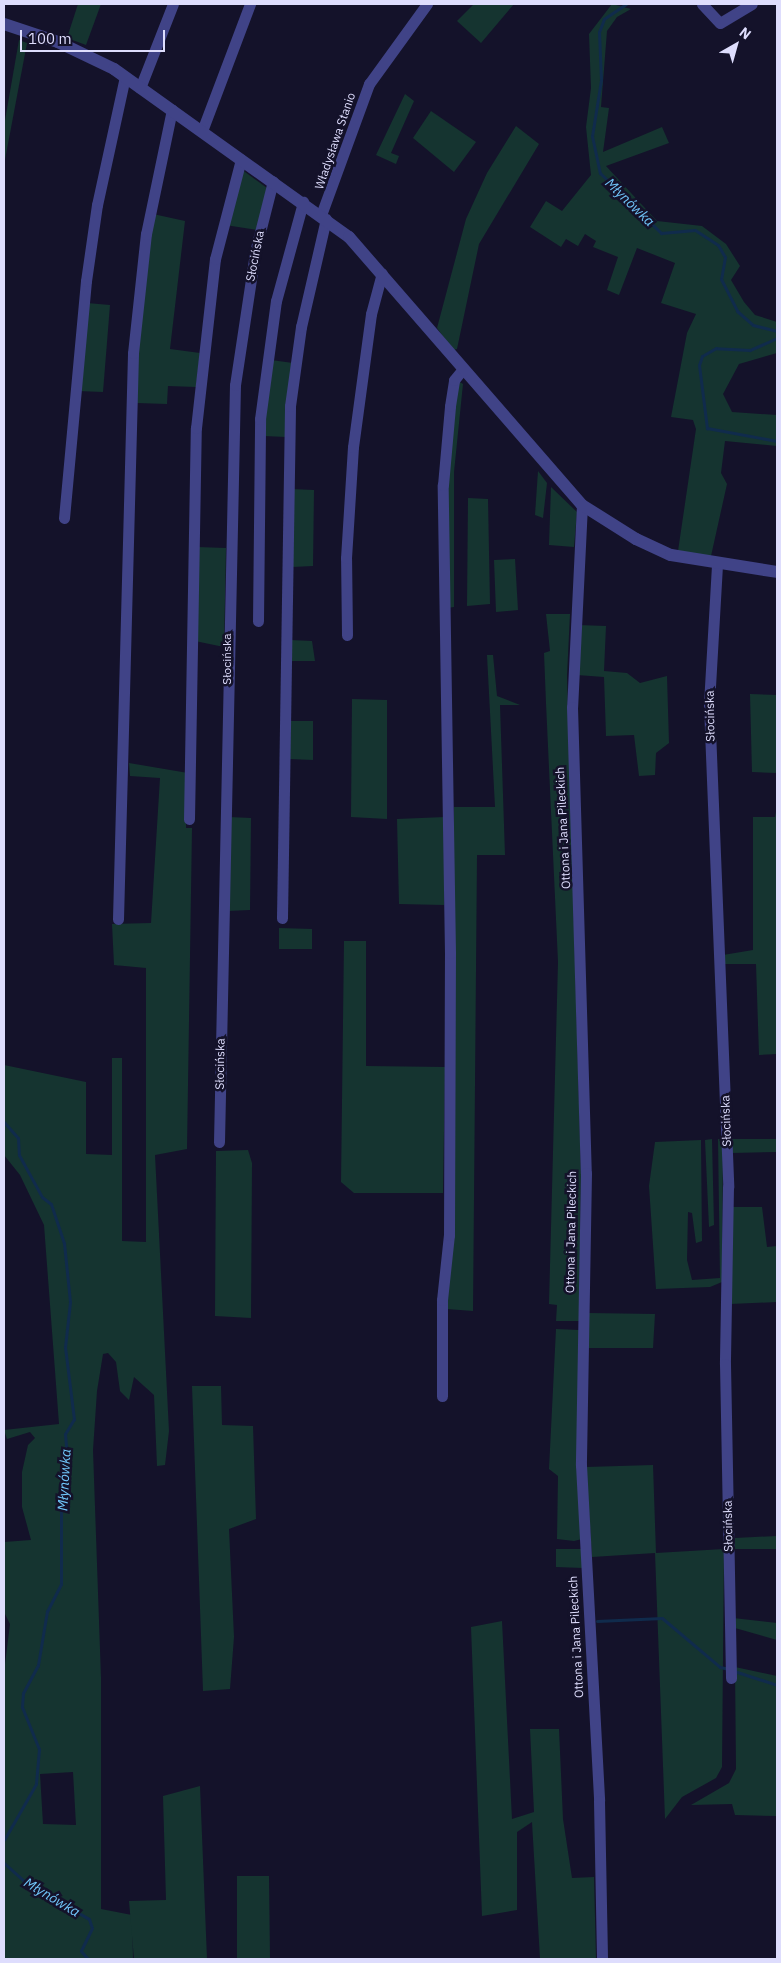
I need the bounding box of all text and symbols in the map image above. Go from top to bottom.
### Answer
scale bar [22,20,168,52]
north arrow [711,20,761,70]
text: N [736,23,755,43]
text: 100 m [28,29,72,48]
street label: Władysława Stanio [312,91,358,191]
water label: Młynówka [602,174,658,230]
street label: Słocińska [243,229,267,283]
street label: Słocińska [220,633,234,685]
street label: Słocińska [702,690,718,742]
street label: Ottona i Jana Pileckich [553,767,573,889]
street label: Słocińska [212,1038,228,1090]
street label: Słocińska [718,1095,734,1147]
street label: Ottona i Jana Pileckich [563,1171,579,1293]
water label: Młynówka [54,1448,74,1512]
street label: Słocińska [720,1500,736,1552]
street label: Ottona i Jana Pileckich [566,1576,586,1698]
water label: Młynówka [21,1874,83,1920]

